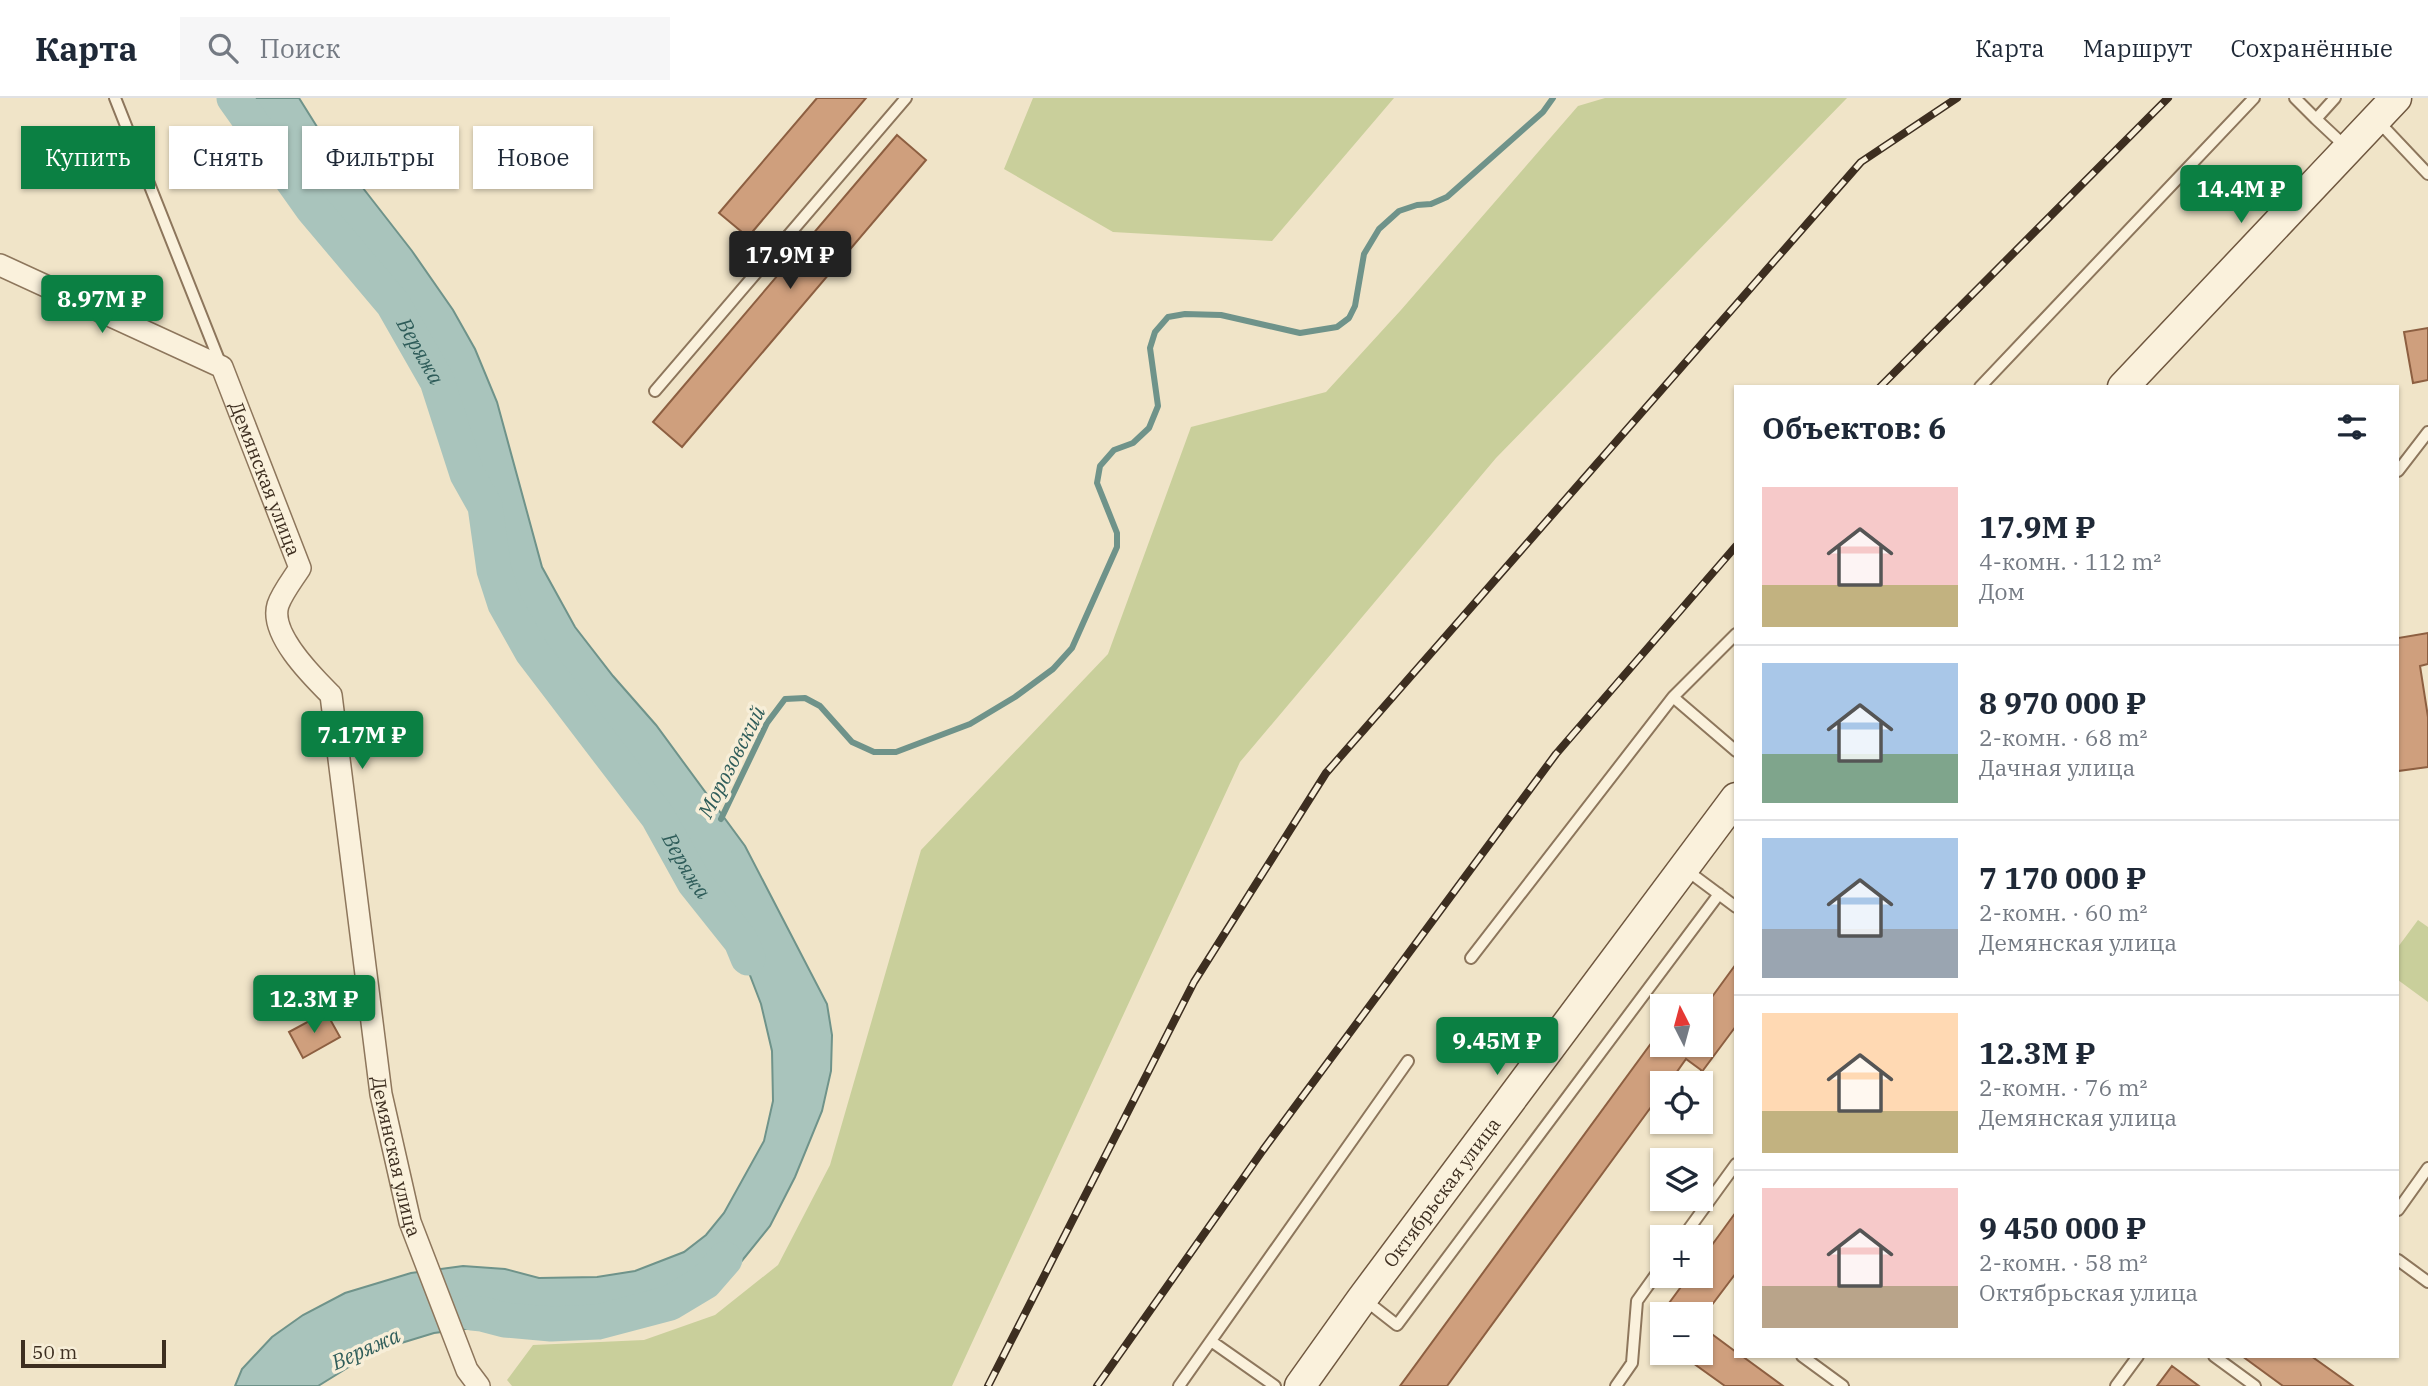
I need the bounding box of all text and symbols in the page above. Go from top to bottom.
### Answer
search box [180,17,670,80]
text: Карта [35,27,138,70]
icon: search [204,29,242,67]
text: Поиск [260,31,340,65]
text: Карта [1975,32,2045,64]
text: Маршрут [2083,32,2192,64]
text: Сохранённые [2230,32,2393,64]
chip: Купить [21,126,155,189]
chip: Снять [169,126,288,189]
chip: Фильтры [302,126,459,189]
chip: Новое [473,126,593,189]
pin: 14.4M ₽ [2176,166,2306,225]
text: 14.4M ₽ [2196,173,2286,203]
pin: 17.9M ₽ [725,232,855,291]
text: 17.9M ₽ [745,239,835,269]
pin: 8.97M ₽ [37,275,167,335]
text: 8.97M ₽ [57,283,147,313]
water label: Веряжа [390,311,451,390]
street label: Демянская улица [224,398,306,559]
text: Объектов: 6 [1762,408,1946,447]
icon: filters [2333,408,2371,446]
text: 17.9M ₽ [1979,507,2096,546]
icon: home [1818,515,1902,599]
text: 4-комн. · 112 m² [1979,546,2161,576]
text: Дом [1979,576,2025,606]
text: 8 970 000 ₽ [1979,683,2146,722]
icon: home [1818,691,1902,775]
water label: Морозовский [690,701,771,823]
pin: 7.17M ₽ [297,712,427,771]
text: 7.17M ₽ [317,719,407,749]
text: 2-комн. · 68 m² [1979,722,2148,752]
text: Дачная улица [1979,752,2135,782]
water label: Веряжа [656,826,718,905]
text: 7 170 000 ₽ [1979,858,2146,897]
icon: home [1818,866,1902,950]
text: 2-комн. · 60 m² [1979,897,2148,927]
text: Демянская улица [1979,927,2177,957]
pin: 12.3M ₽ [249,976,379,1035]
text: 12.3M ₽ [269,983,359,1013]
north arrow [1650,994,1713,1057]
map controls [1650,994,1713,1365]
pin: 9.45M ₽ [1432,1018,1562,1077]
text: 9.45M ₽ [1452,1025,1542,1055]
text: 12.3M ₽ [1979,1033,2096,1072]
icon: home [1818,1041,1902,1125]
button: locate [1650,1071,1713,1134]
text: 2-комн. · 76 m² [1979,1072,2148,1102]
street label: Демянская улица [367,1075,427,1240]
text: Демянская улица [1979,1102,2177,1132]
street label: Октябрьская улица [1378,1113,1505,1272]
button: layers [1650,1148,1713,1211]
text: 9 450 000 ₽ [1979,1208,2146,1247]
icon: home [1818,1216,1902,1300]
button: + [1650,1225,1713,1288]
text: 2-комн. · 58 m² [1979,1247,2148,1277]
text: Октябрьская улица [1979,1277,2198,1307]
button: − [1650,1302,1713,1365]
water label: Веряжа [326,1320,405,1376]
scale bar [21,1337,166,1369]
text: 50 m [32,1340,77,1364]

